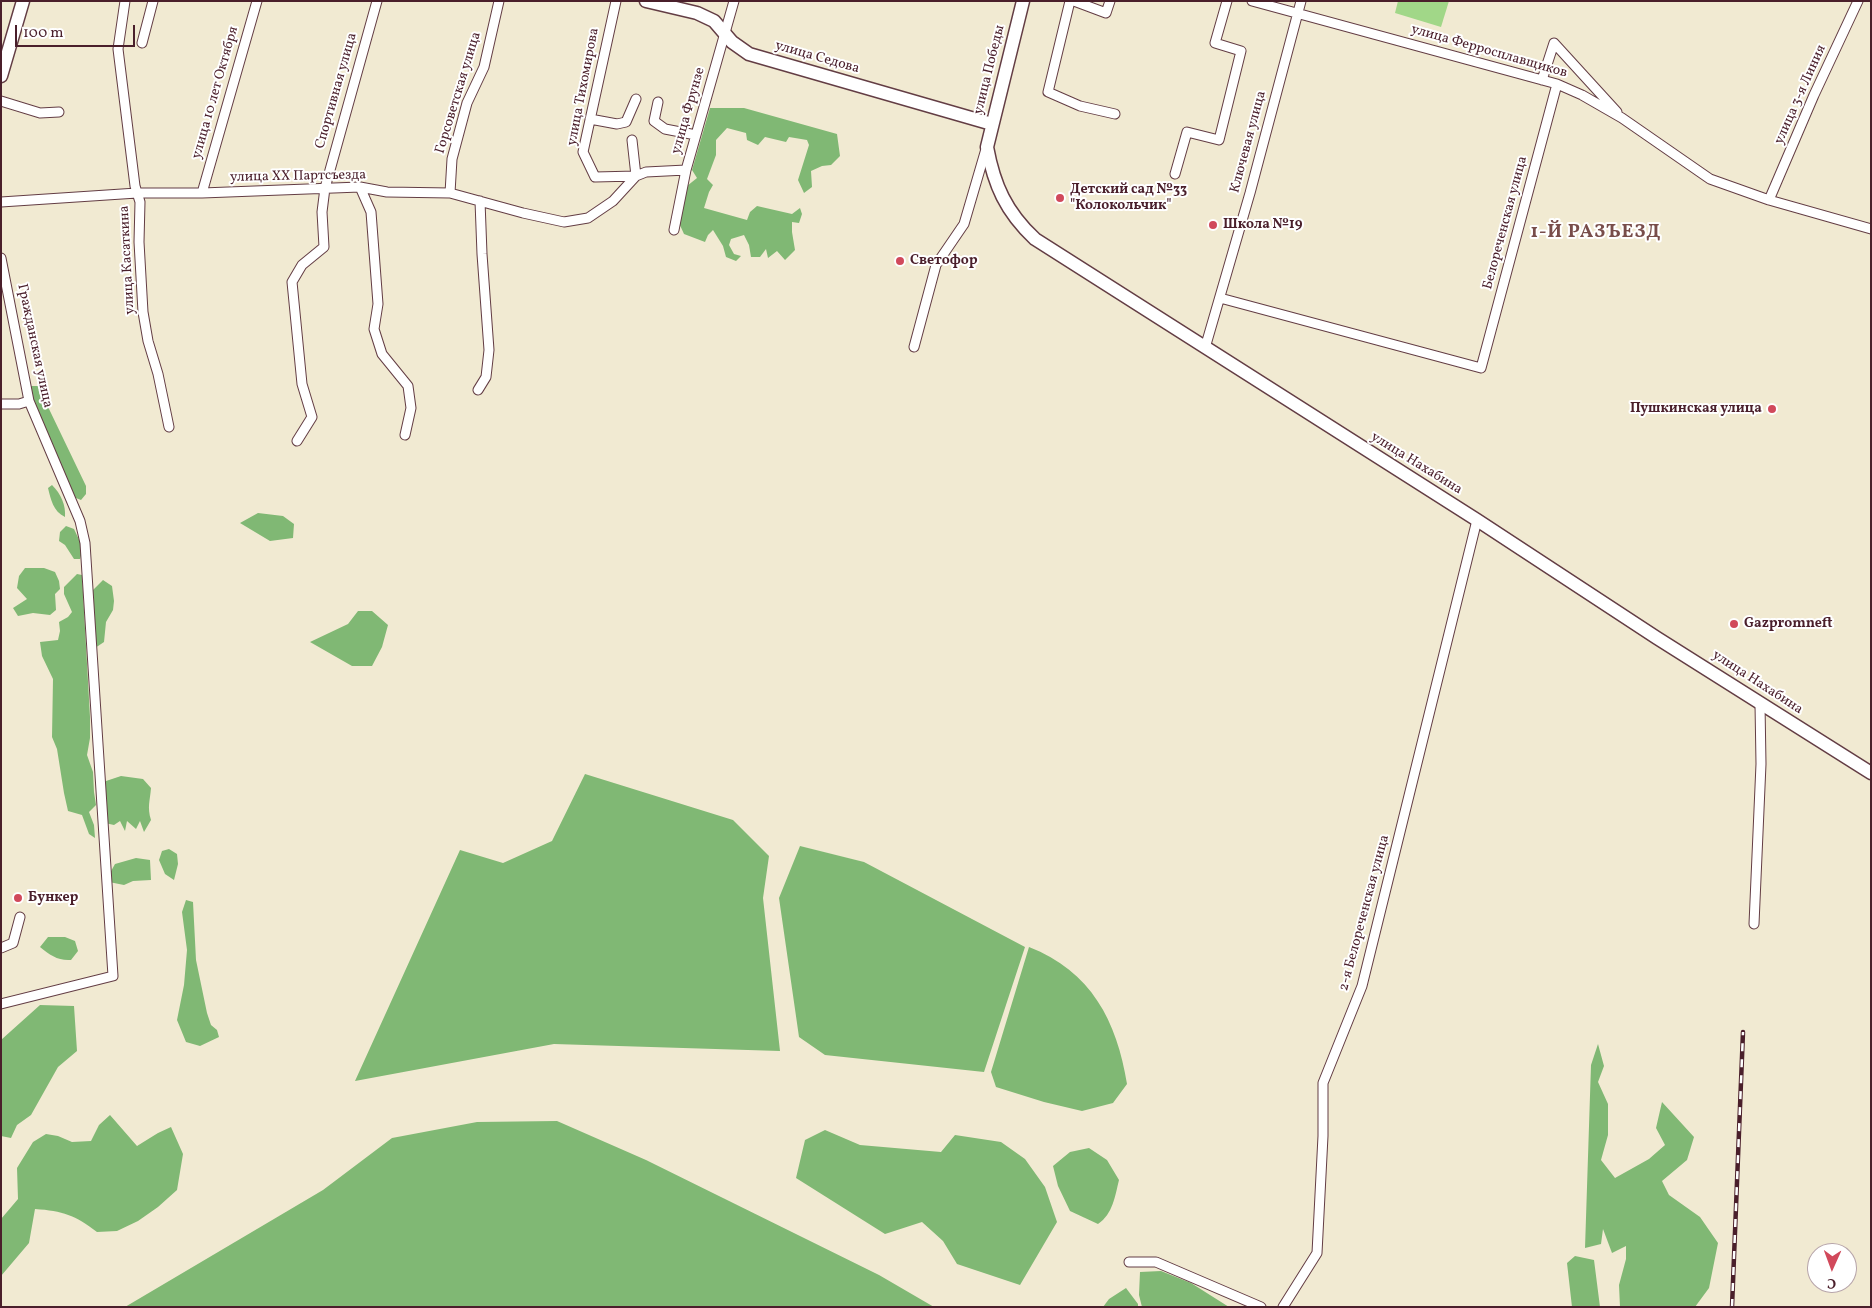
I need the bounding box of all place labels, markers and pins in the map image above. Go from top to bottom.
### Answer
place label: Детский сад №33 "Колокольчик" [1070,182,1187,214]
marker: Детский сад №33 "Колокольчик" [1054,192,1066,204]
place label: Школа №19 [1223,217,1302,233]
marker: Школа №19 [1207,219,1219,231]
place label: Светофор [910,253,978,269]
marker: Светофор [894,255,906,267]
place label: Пушкинская улица [1630,401,1762,417]
marker: Пушкинская улица [1766,403,1778,415]
place label: Gazpromneft [1744,616,1833,632]
marker: Gazpromneft [1728,618,1740,630]
place label: Бункер [28,890,78,906]
marker: Бункер [12,892,24,904]

